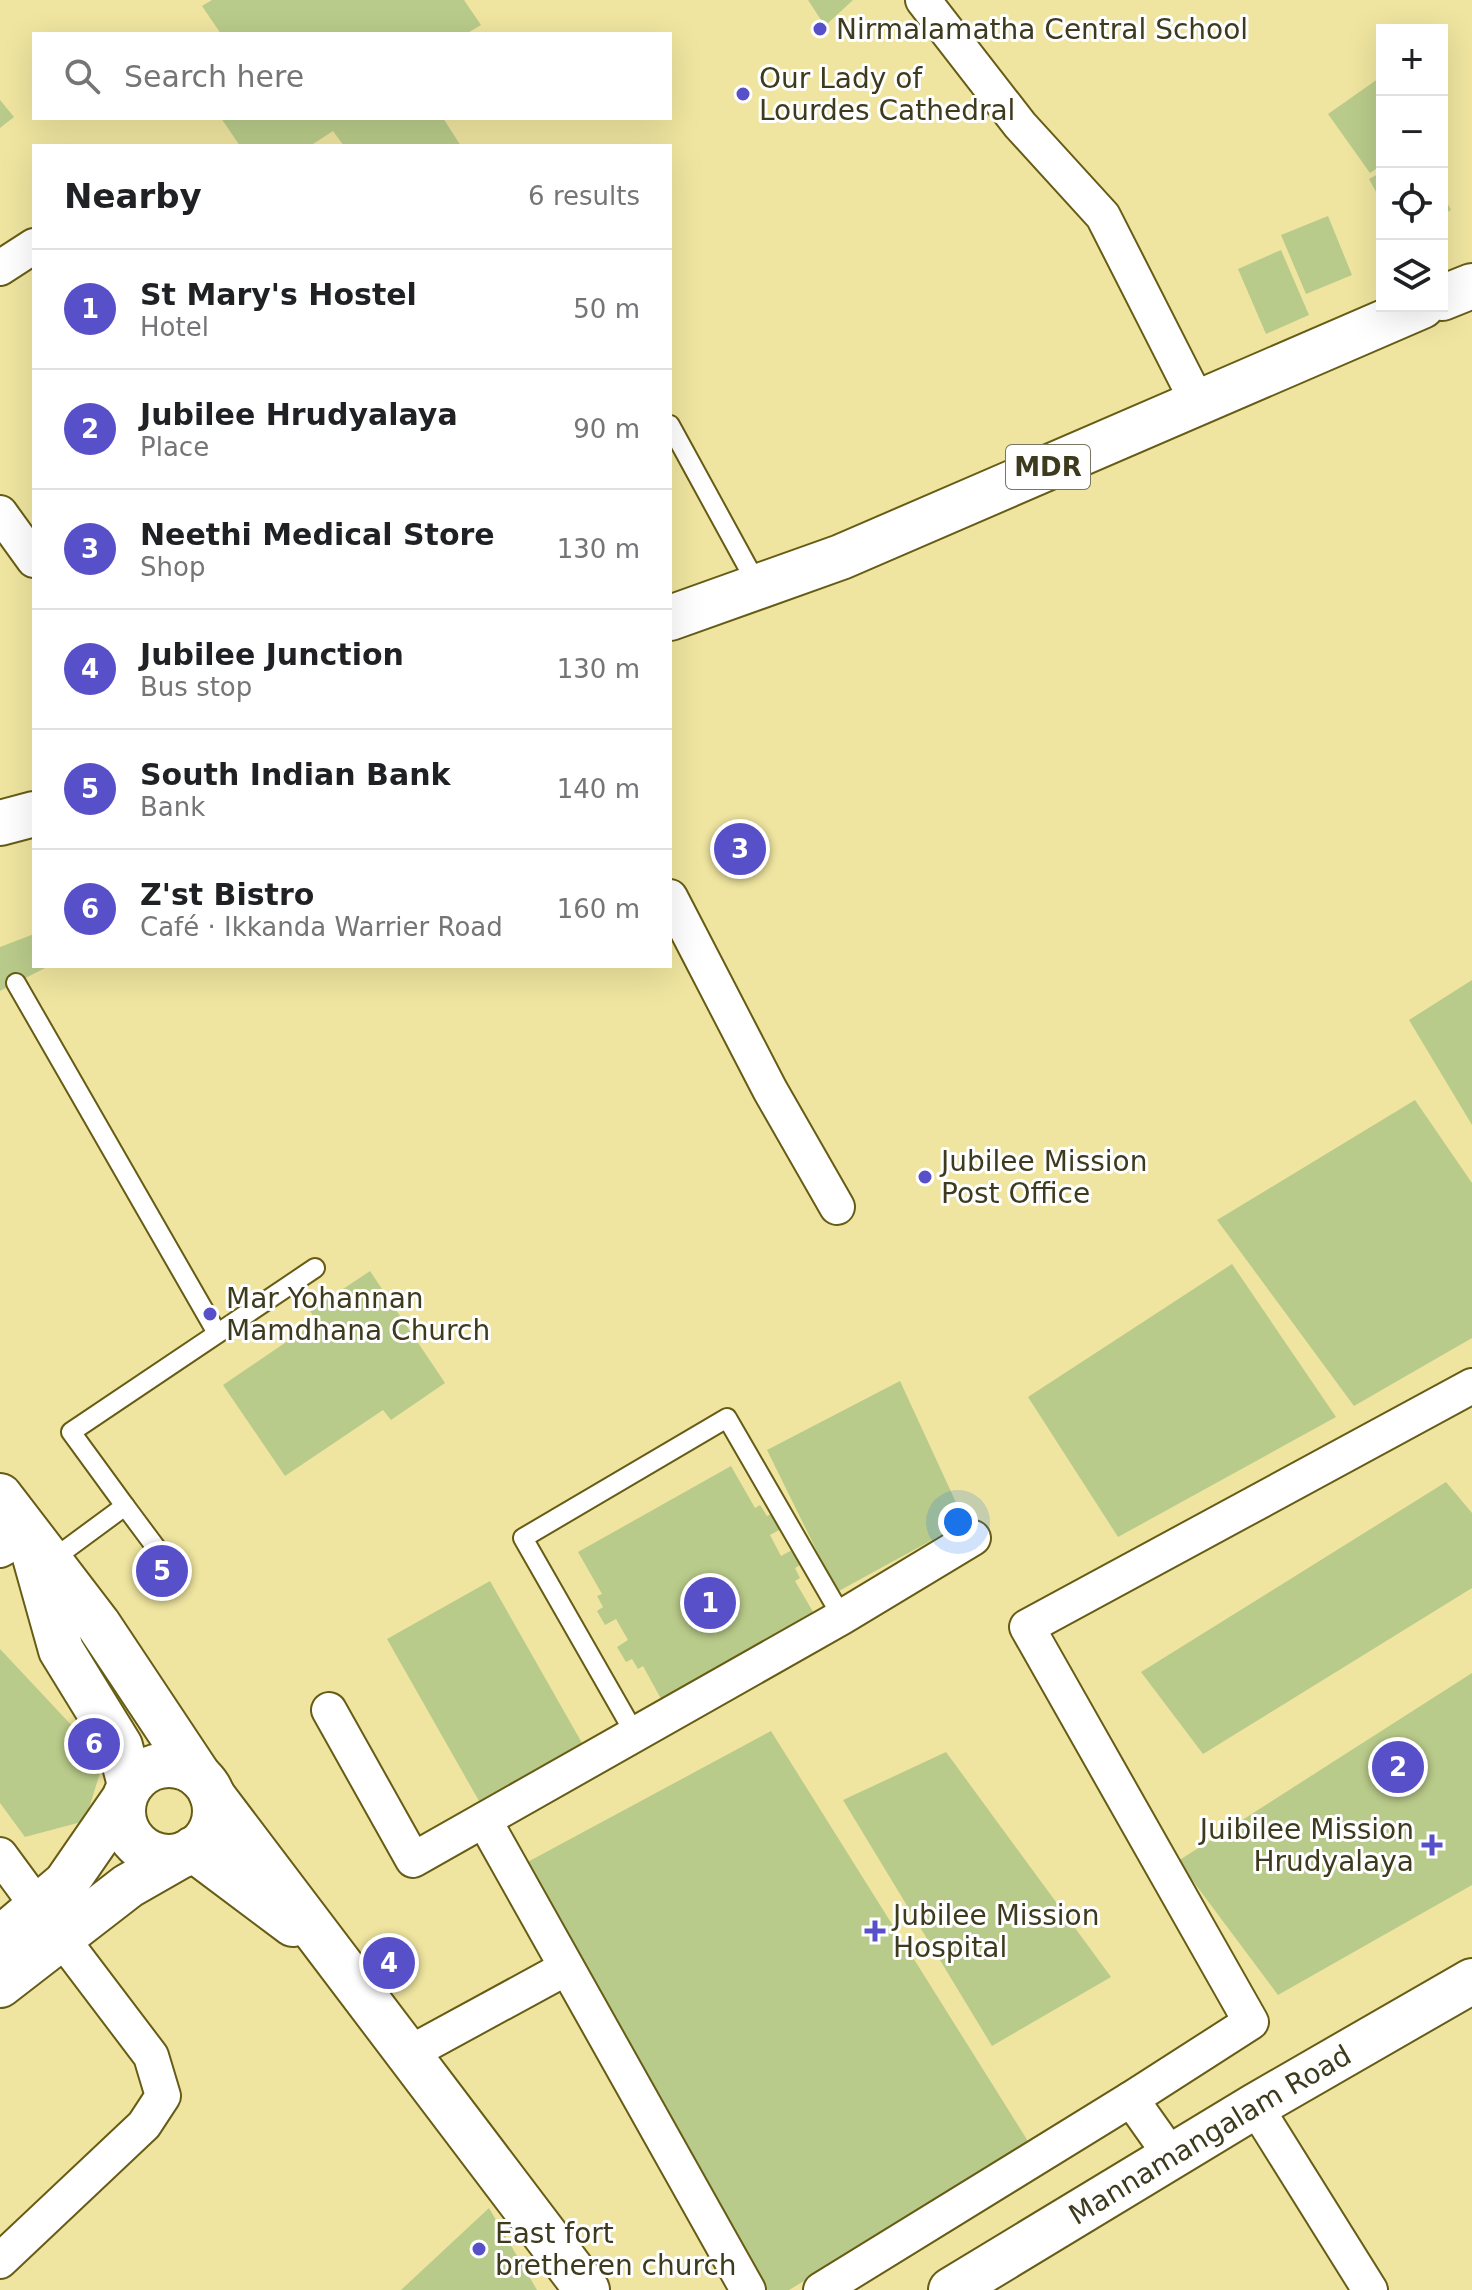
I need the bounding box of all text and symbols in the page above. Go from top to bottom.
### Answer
place label: Nirmalamatha Central School [836,13,1248,46]
marker: Nirmalamatha Central School [811,20,829,38]
map controls [1376,24,1448,312]
button: + [1376,24,1448,96]
search box [32,32,672,120]
icon: search [60,54,104,98]
text: Search here [124,59,304,94]
place label: Our Lady of Lourdes Cathedral [759,62,1015,127]
marker: Our Lady of Lourdes Cathedral [734,85,752,103]
button: − [1376,96,1448,168]
button: locate [1376,168,1448,240]
text: Nearby [64,176,202,216]
text: 6 results [528,181,640,211]
button: layers [1376,240,1448,312]
text: St Mary's Hostel [140,277,417,312]
text: 1 [81,294,99,324]
text: 50 m [573,294,640,324]
text: Hotel [140,312,209,342]
text: Jubilee Hrudyalaya [140,397,458,432]
text: 2 [81,414,99,444]
text: 90 m [573,414,640,444]
text: Place [140,432,209,462]
road number: MDR [1006,445,1090,489]
text: Neethi Medical Store [140,517,495,552]
text: 3 [81,534,99,564]
text: 130 m [557,534,640,564]
text: Shop [140,552,205,582]
text: Jubilee Junction [140,637,404,672]
text: 4 [81,654,99,684]
text: 130 m [557,654,640,684]
text: Bus stop [140,672,252,702]
text: South Indian Bank [140,757,450,792]
text: 5 [81,774,99,804]
text: 140 m [557,774,640,804]
text: Bank [140,792,205,822]
pin: 3 [714,819,766,879]
text: Z'st Bistro [140,877,314,912]
text: 6 [81,894,99,924]
text: 160 m [557,894,640,924]
text: Café · Ikkanda Warrier Road [140,912,503,942]
place label: Jubilee Mission Post Office [939,1145,1147,1210]
marker: Jubilee Mission Post Office [916,1168,934,1186]
place label: Mar Yohannan Mamdhana Church [226,1282,490,1347]
marker: Mar Yohannan Mamdhana Church [201,1305,219,1323]
your location [938,1502,978,1542]
pin: 5 [136,1541,188,1601]
pin: 1 [684,1573,736,1633]
pin: 6 [68,1714,120,1774]
pin: 2 [1372,1737,1424,1797]
place label: Juibilee Mission Hrudyalaya [1198,1813,1414,1878]
marker: Juibilee Mission Hrudyalaya [1421,1834,1443,1856]
place label: Jubilee Mission Hospital [891,1899,1099,1964]
marker: Jubilee Mission Hospital [864,1920,886,1942]
pin: 4 [363,1933,415,1993]
street label: Mannamangalam Road [1063,2038,1357,2232]
place label: East fort bretheren church [495,2217,737,2282]
marker: East fort bretheren church [470,2240,488,2258]

